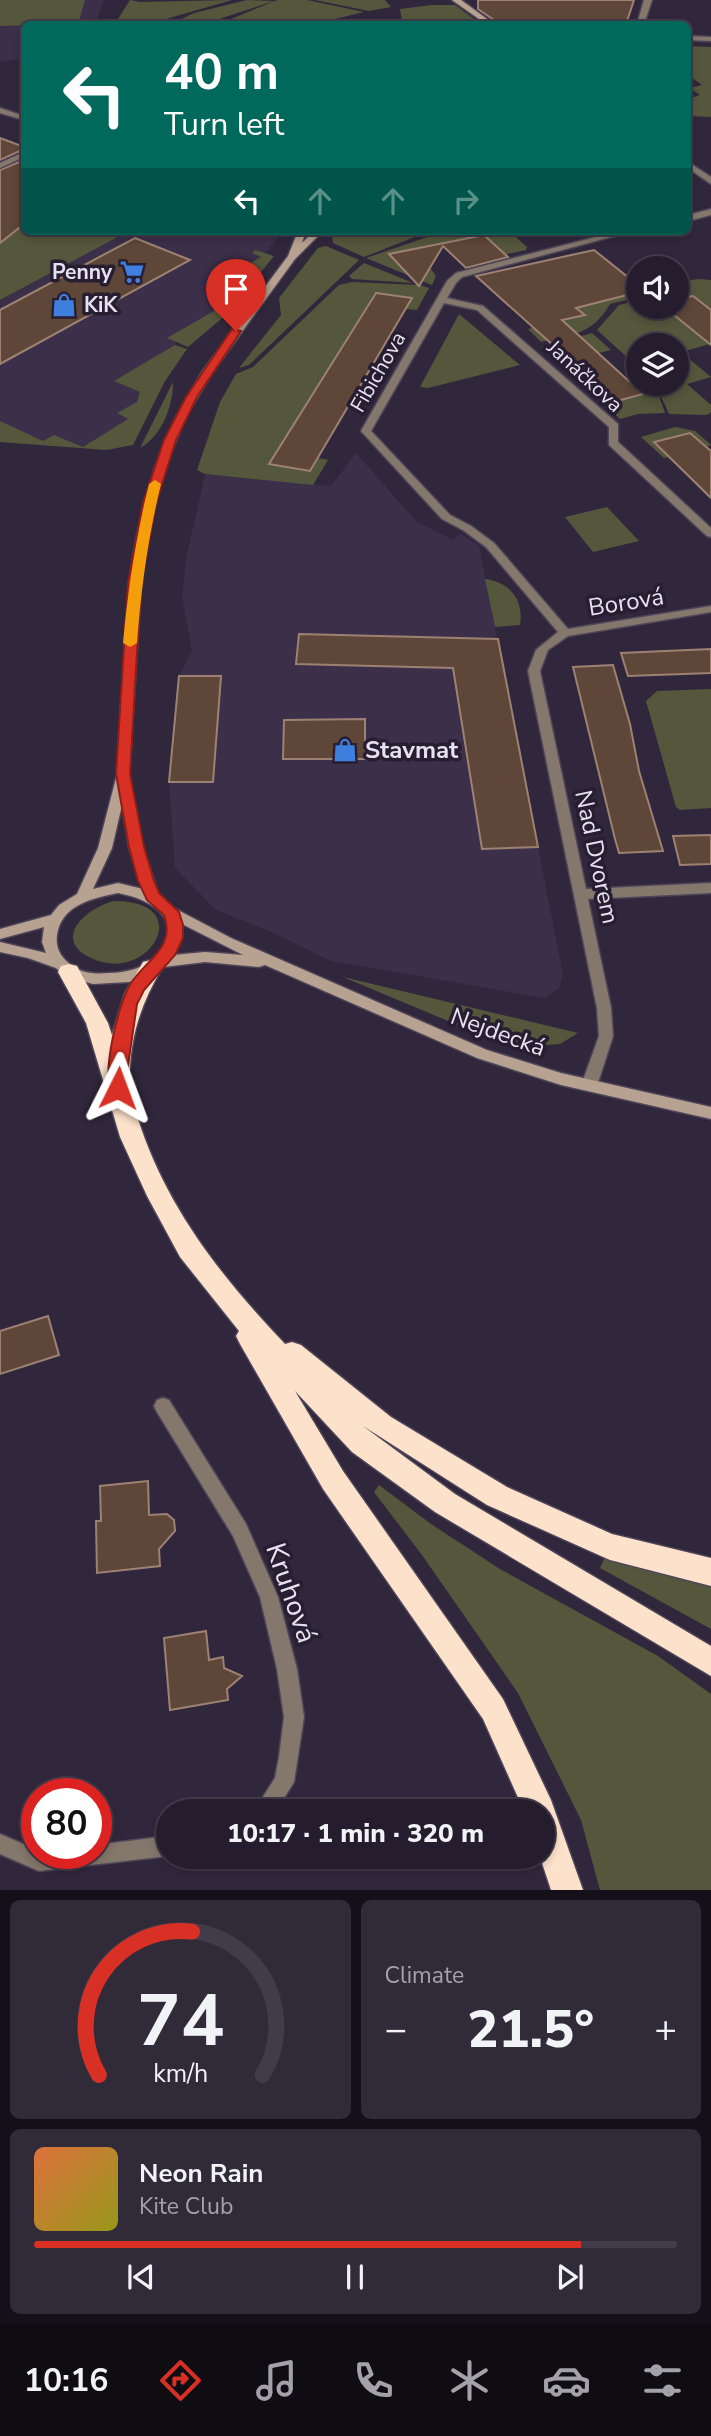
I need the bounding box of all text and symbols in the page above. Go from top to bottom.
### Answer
text: 40 m [164,39,279,106]
icon: left [49,49,140,140]
text: Turn left [164,103,284,146]
icon: left [228,182,266,220]
icon: ahead [301,182,339,220]
icon: ahead [374,182,412,220]
icon: right [447,182,485,220]
map controls [626,256,689,396]
button: sound [626,256,689,319]
place label: Penny [52,258,113,286]
supermarket icon: Penny [118,258,146,286]
pin [206,259,266,331]
icon: arrive [217,270,255,308]
shop icon: KiK [50,291,78,319]
place label: KiK [84,291,118,319]
street label: Fibichova [344,327,412,417]
street label: Janáčkova [540,333,629,418]
button: layers [626,333,689,396]
street label: Borová [586,580,666,624]
place label: Stavmat [365,734,459,766]
shop icon: Stavmat [331,736,359,764]
street label: Nad Dvorem [567,787,627,927]
street label: Nejdecká [446,1000,550,1064]
position arrow [81,1051,155,1125]
street label: Kruhová [256,1538,326,1648]
speed limit sign: 80 [21,1778,112,1869]
text: 10:17 · 1 min · 320 m [227,1816,484,1851]
text: Climate [385,1960,464,1991]
text: 74 [137,1972,224,2072]
text: 21.5° [467,1994,594,2065]
text: − [385,2004,407,2055]
text: + [654,2004,677,2055]
text: km/h [153,2057,208,2091]
text: Neon Rain [139,2156,264,2191]
text: Kite Club [139,2191,233,2222]
icon: previous [122,2258,160,2296]
icon: pause [336,2258,374,2296]
icon: next [551,2258,589,2296]
icon: directions [156,2356,205,2405]
icon: music [252,2356,301,2405]
icon: phone [349,2356,398,2405]
icon: climate [445,2356,494,2405]
icon: car [542,2356,591,2405]
icon: filters [638,2356,687,2405]
text: 10:16 [24,2359,108,2402]

